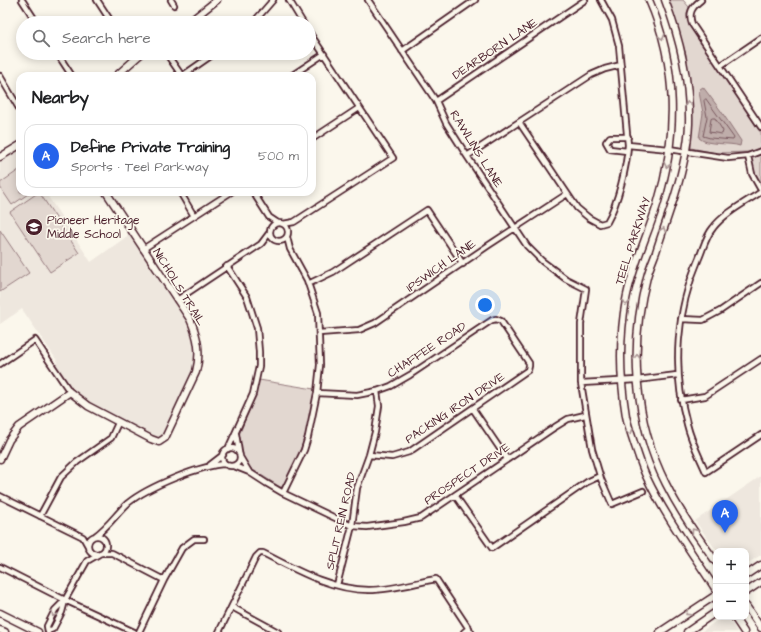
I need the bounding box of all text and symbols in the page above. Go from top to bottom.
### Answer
street label: DEARBORN LANE [449,14,541,84]
search box [16,16,316,60]
icon: search [30,27,52,49]
text: Search here [62,28,151,49]
one-way arrow [657,34,665,40]
text: Nearby [32,86,89,110]
one-way arrow [684,101,692,107]
street label: RAWLINS LANE [445,107,507,191]
text: Define Private Training [71,137,230,158]
text: A [42,147,50,165]
text: 500 m [258,147,299,165]
text: Sports · Teel Parkway [71,158,209,176]
one-way arrow [663,162,671,169]
street label: TEEL PARKWAY [611,194,655,287]
place label: Pioneer Heritage Middle School [47,212,140,243]
school or university icon: Pioneer Heritage Middle School [24,217,44,237]
one-way arrow [658,227,667,234]
street label: IPSWICH LANE [403,236,479,296]
street label: NICHOLS TRAIL [149,245,210,329]
your location [475,295,495,315]
one-way arrow [622,300,631,306]
street label: CHAFFEE ROAD [384,318,470,382]
one-way arrow [633,354,641,360]
street label: PACKING IRON DRIVE [402,368,508,448]
one-way arrow [625,429,634,436]
street label: PROSPECT DRIVE [421,439,513,509]
street label: SPLIT REIN ROAD [322,470,361,571]
pin: A [712,500,738,533]
one-way arrow [692,528,699,535]
map controls [713,548,749,620]
button: + [713,548,749,584]
button: − [713,584,749,620]
one-way arrow [685,609,692,616]
one-way arrow [51,610,58,617]

